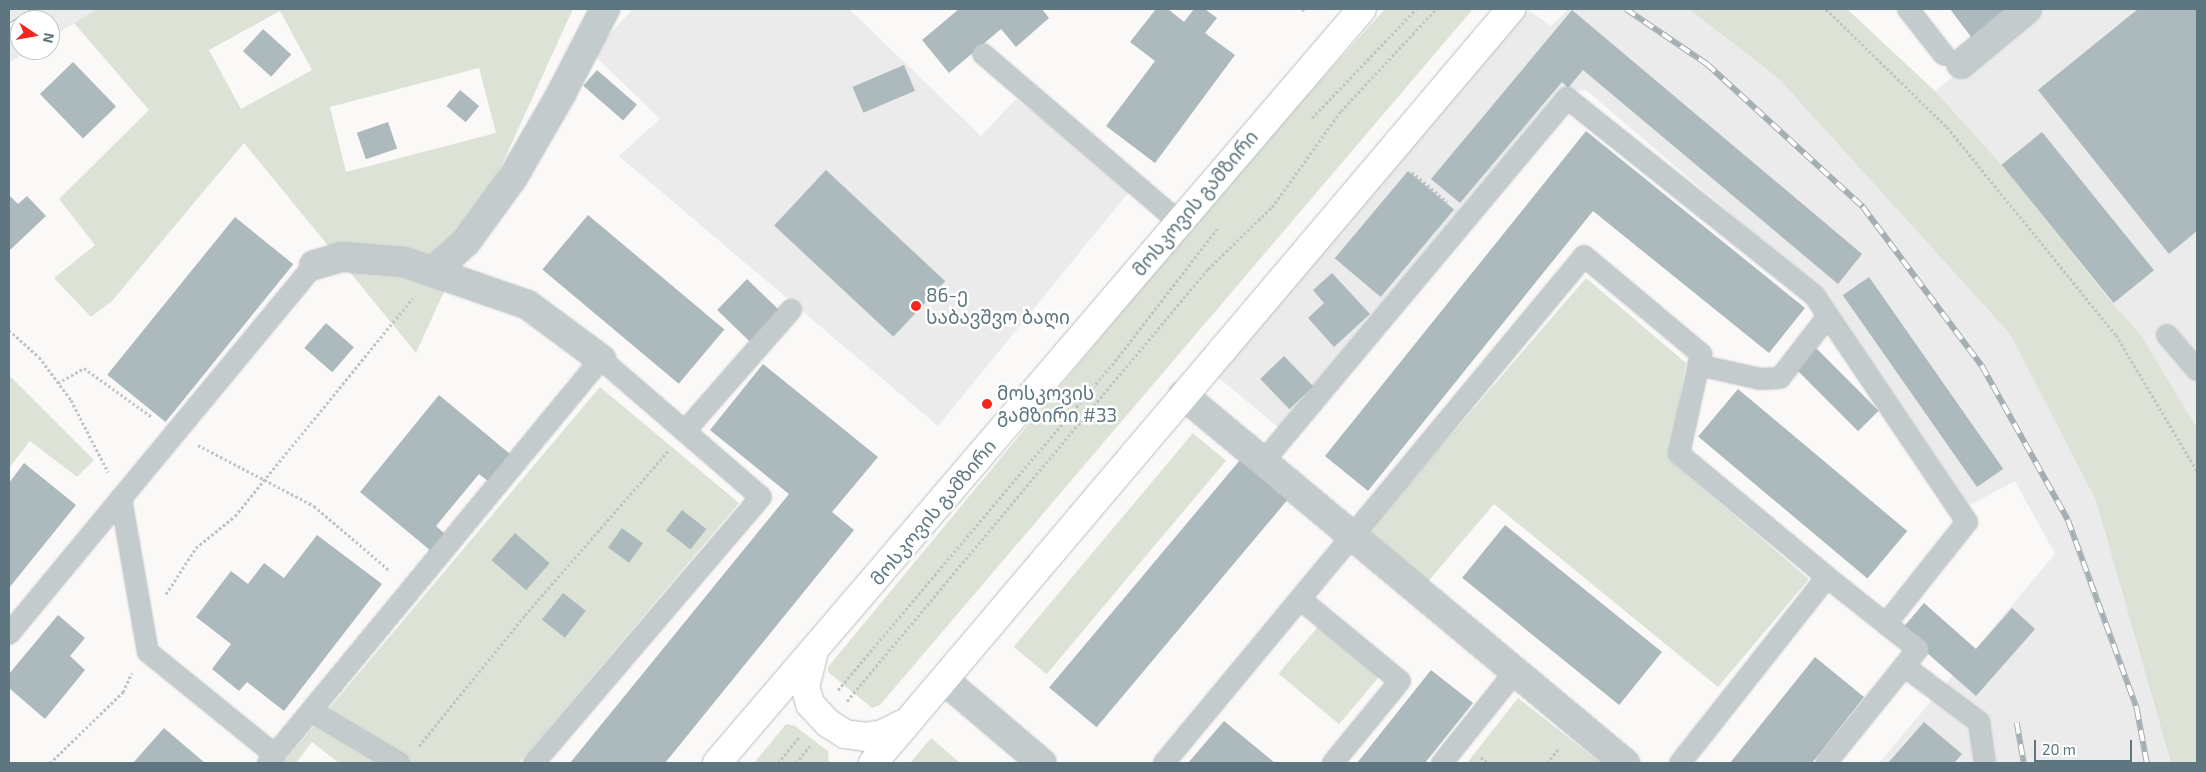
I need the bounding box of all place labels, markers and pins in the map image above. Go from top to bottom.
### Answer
place label: 86-ე საბავშვო ბაღი [926,284,1070,328]
marker: 86-ე საბავშვო ბაღი [910,300,922,312]
place label: მოსკოვის გამზირი #33 [997,382,1117,426]
marker: მოსკოვის გამზირი #33 [981,398,993,410]

